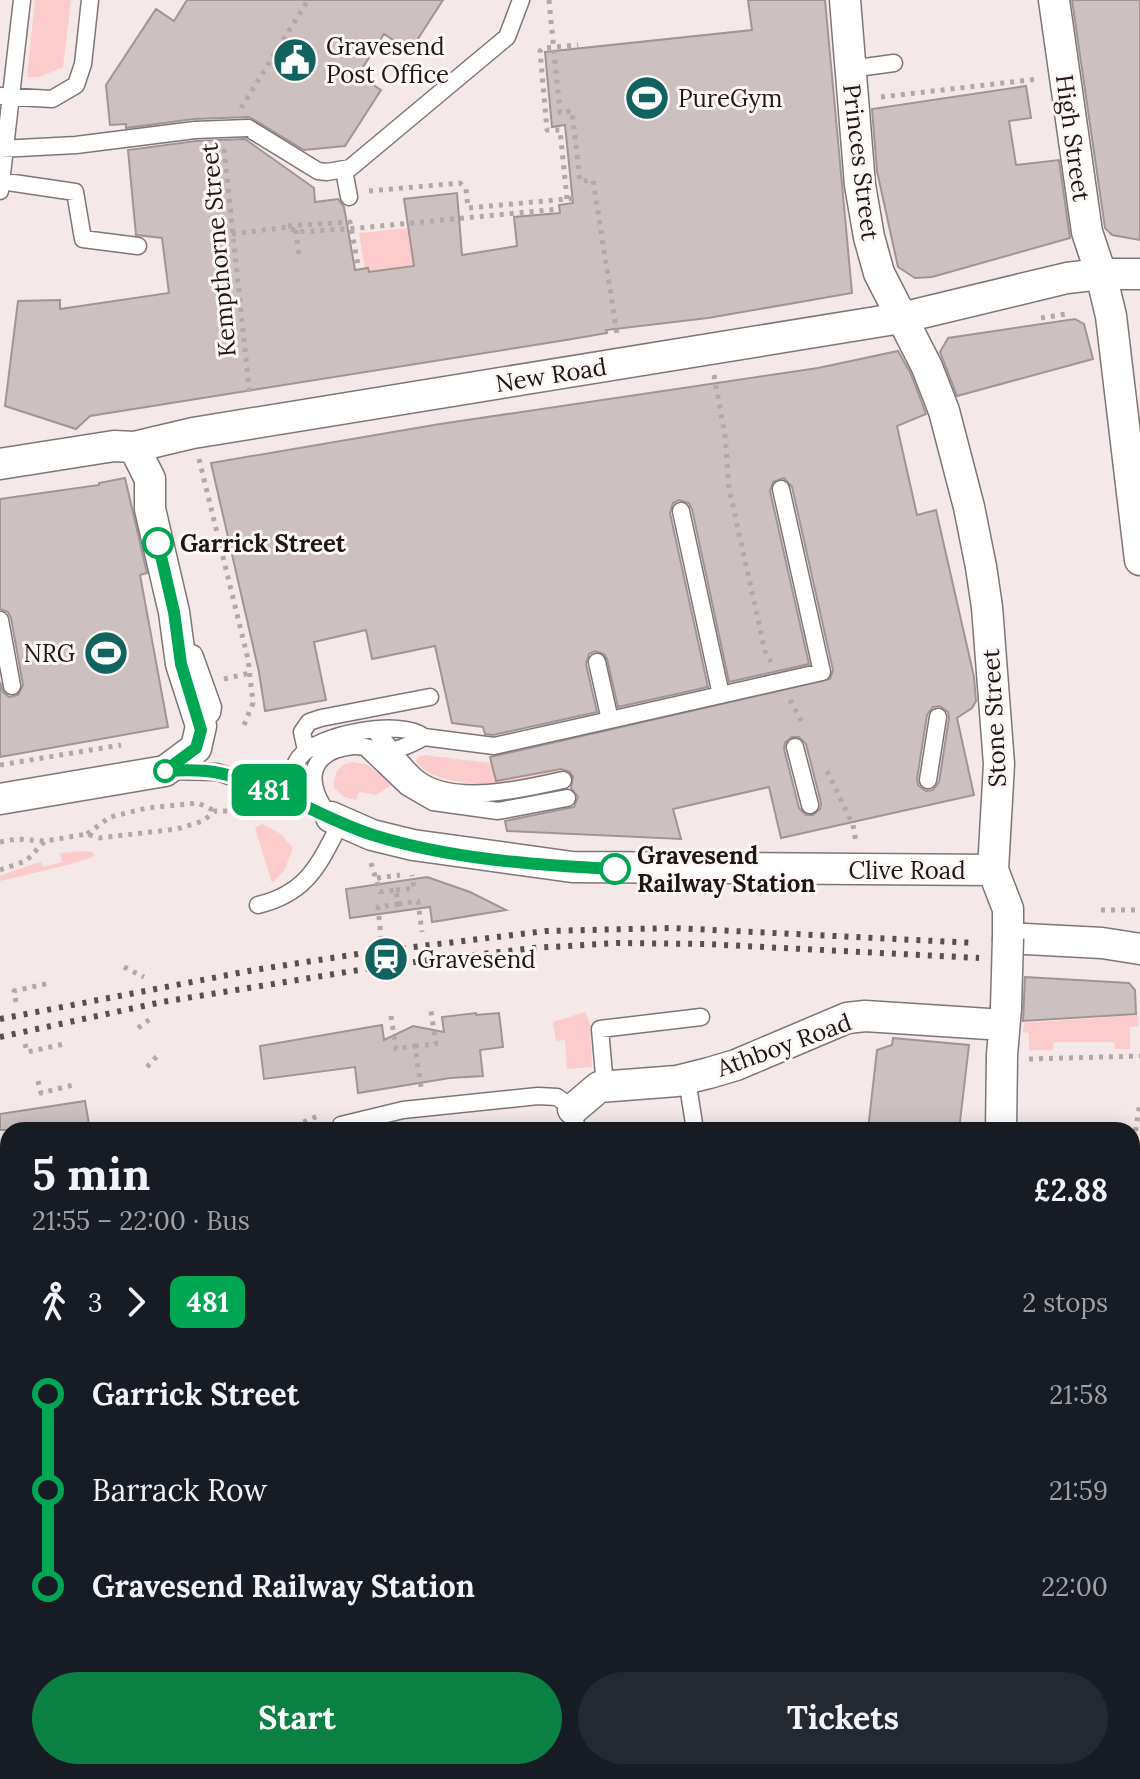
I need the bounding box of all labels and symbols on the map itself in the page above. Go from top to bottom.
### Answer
place label: Gravesend Post Office [326,31,449,90]
public building icon: Gravesend Post Office [271,36,319,84]
street label: High Street [1049,73,1097,204]
sports icon: PureGym [623,74,671,122]
street label: Princes Street [836,82,886,243]
place label: PureGym [678,83,783,114]
street label: Kempthorne Street [193,141,243,358]
street label: New Road [493,351,609,399]
marker: Garrick Street [143,528,173,558]
place label: Garrick Street [180,528,347,559]
sports icon: NRG [82,629,130,677]
place label: NRG [23,638,75,669]
street label: Stone Street [975,647,1013,788]
unlabelled marker [154,760,176,782]
line badge: 481 [223,764,315,816]
place label: Gravesend Railway Station [637,840,816,899]
marker: Gravesend Railway Station [600,854,630,884]
street label: Clive Road [848,855,966,886]
station icon: Gravesend [362,935,410,983]
place label: Gravesend [417,944,536,975]
street label: Athboy Road [712,1006,856,1084]

